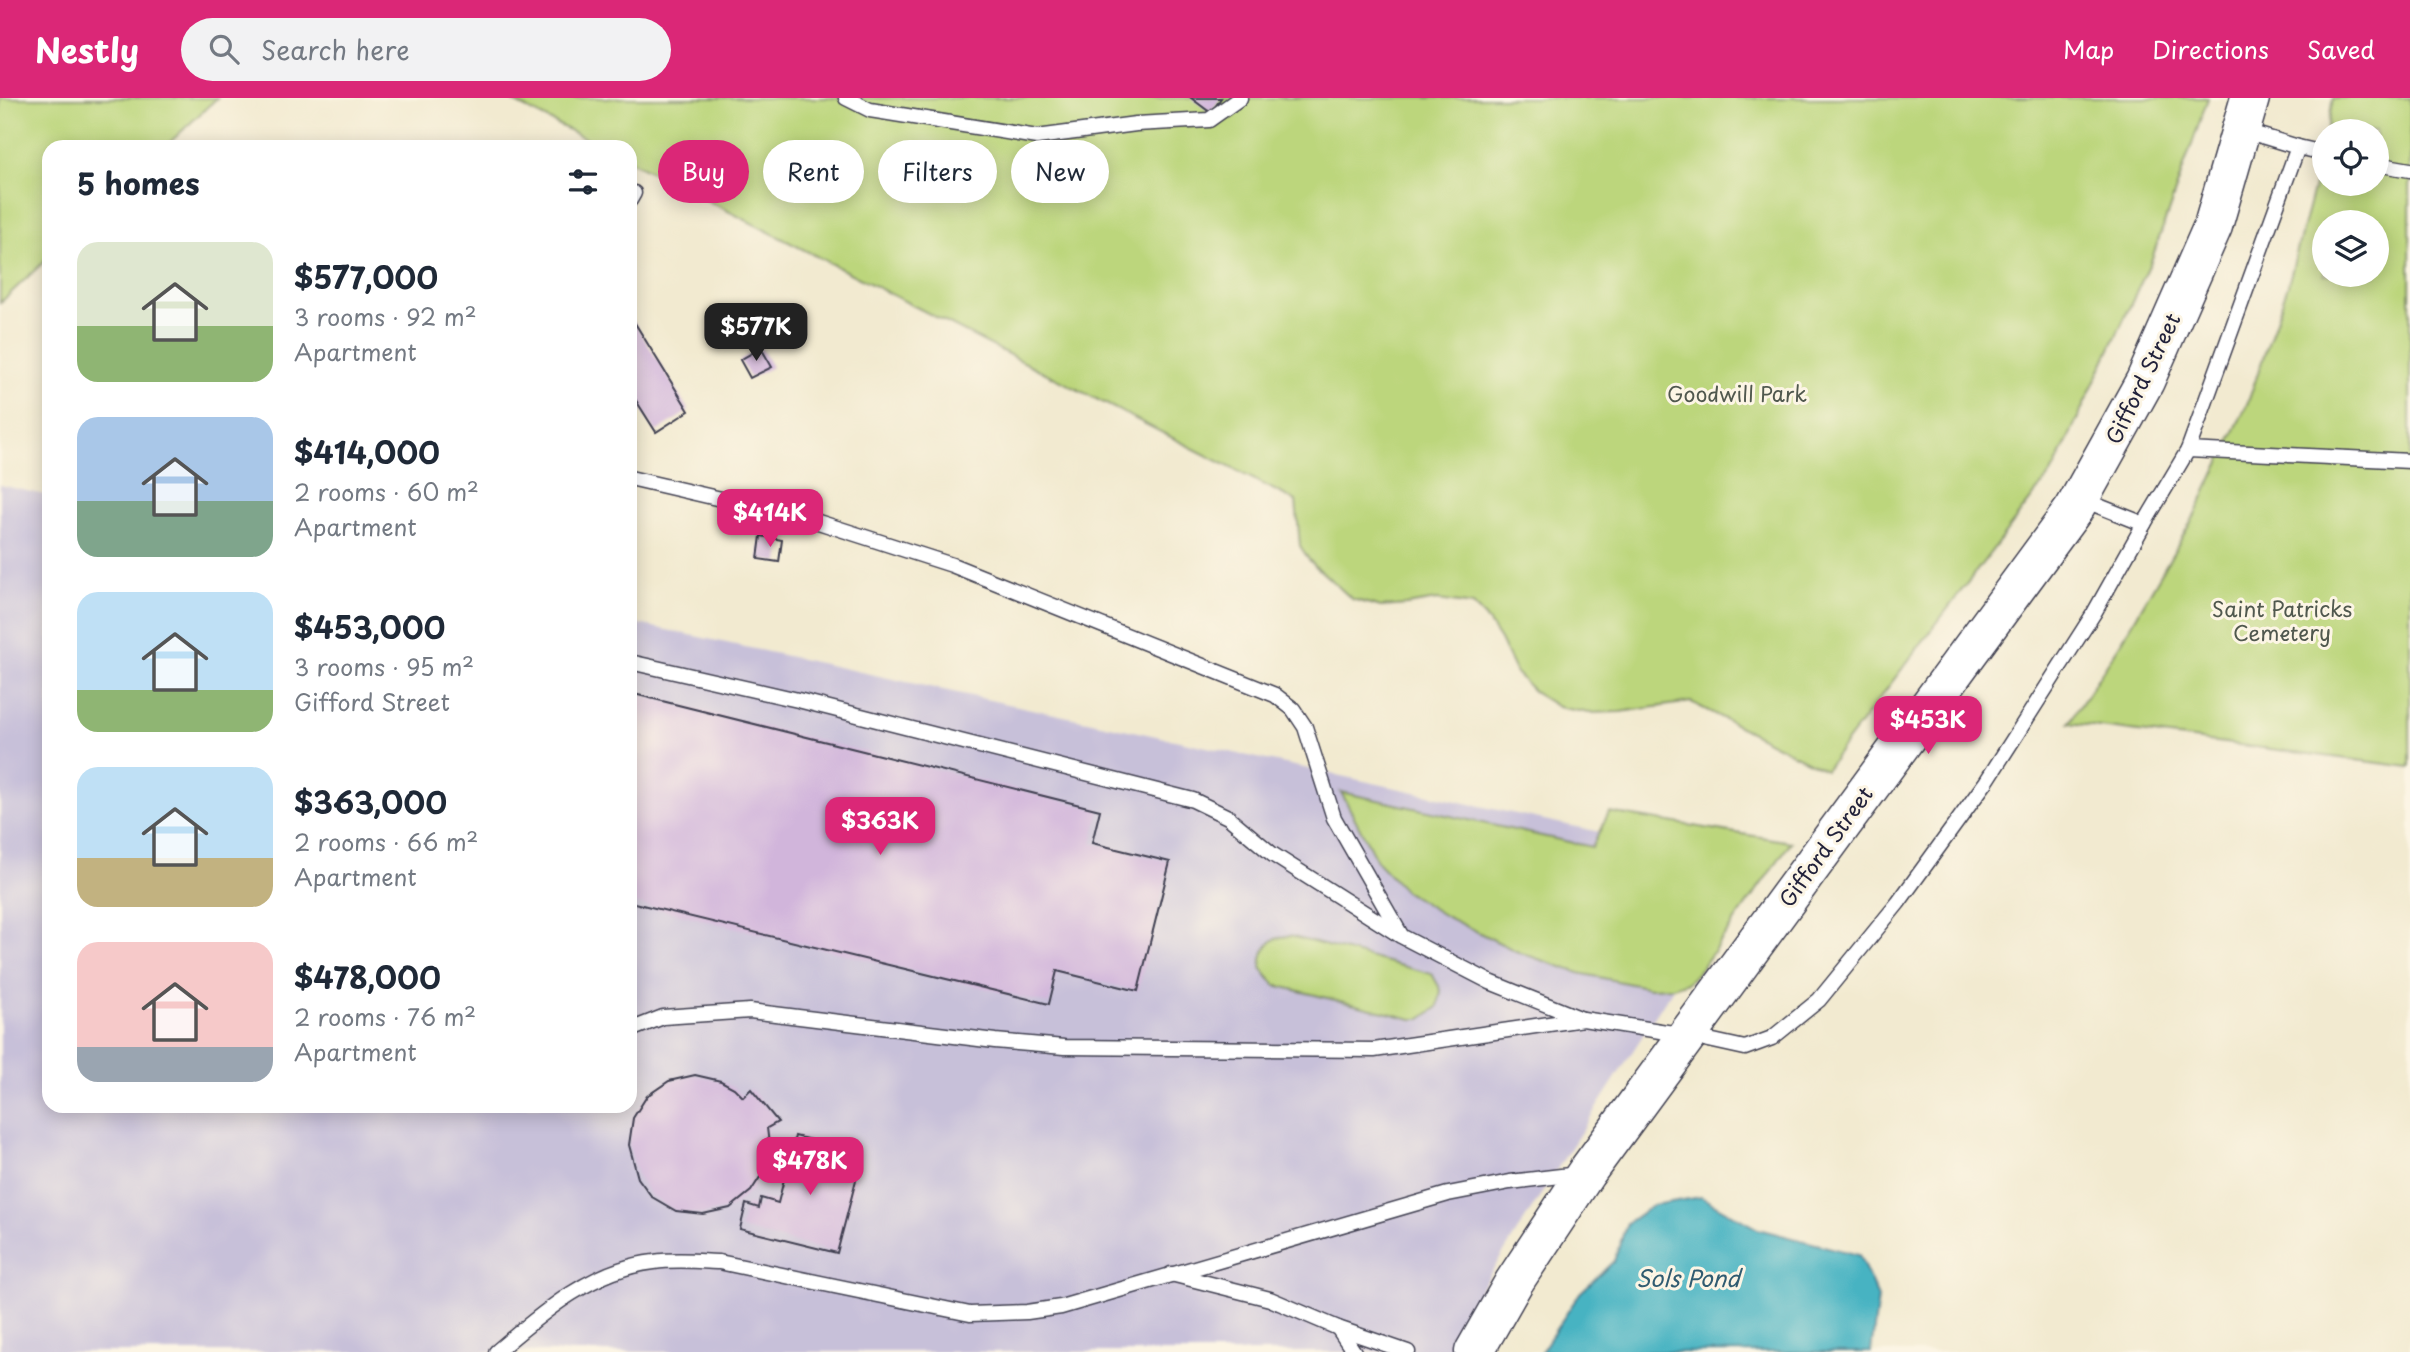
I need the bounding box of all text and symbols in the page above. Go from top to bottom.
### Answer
search box [181,18,671,81]
text: Nestly [35,24,139,74]
icon: search [205,30,243,68]
text: Search here [261,30,410,69]
text: Map [2063,31,2114,67]
text: Directions [2152,31,2269,67]
text: Saved [2307,31,2375,67]
map controls [2312,119,2389,287]
button: locate [2312,119,2389,196]
chip: Buy [658,140,749,203]
chip: Rent [763,140,864,203]
chip: Filters [878,140,997,203]
chip: New [1011,140,1109,203]
text: 5 homes [77,160,200,205]
icon: filters [564,163,602,201]
button: layers [2312,210,2389,287]
text: $577,000 [294,254,438,299]
icon: home [133,270,217,354]
text: 3 rooms · 92 m² [294,299,477,334]
pin: $577K [707,303,805,363]
street label: Gifford Street [2096,307,2188,449]
text: $577K [720,308,792,343]
text: Apartment [294,334,417,369]
park label: Goodwill Park [1667,377,1807,409]
text: $414,000 [294,429,440,474]
icon: home [133,445,217,529]
text: 2 rooms · 60 m² [294,474,479,509]
pin: $414K [721,490,819,549]
text: $414K [733,494,807,529]
text: Apartment [294,509,417,544]
park label: Saint Patricks Cemetery [2212,592,2352,648]
text: $453,000 [294,604,445,649]
icon: home [133,620,217,704]
text: 3 rooms · 95 m² [294,649,474,684]
text: Gifford Street [294,684,450,719]
pin: $453K [1879,696,1977,756]
text: $453K [1890,701,1966,736]
text: $363,000 [294,779,447,824]
street label: Gifford Street [1770,779,1880,913]
icon: home [133,795,217,879]
pin: $363K [831,798,929,857]
text: $363K [841,802,919,837]
text: 2 rooms · 66 m² [294,824,478,859]
text: Apartment [294,859,417,894]
text: $478,000 [294,954,441,999]
icon: home [133,970,217,1054]
text: 2 rooms · 76 m² [294,999,476,1034]
text: Apartment [294,1034,417,1069]
pin: $478K [761,1138,859,1197]
text: $478K [773,1142,847,1177]
water label: Sols Pond [1636,1260,1743,1295]

